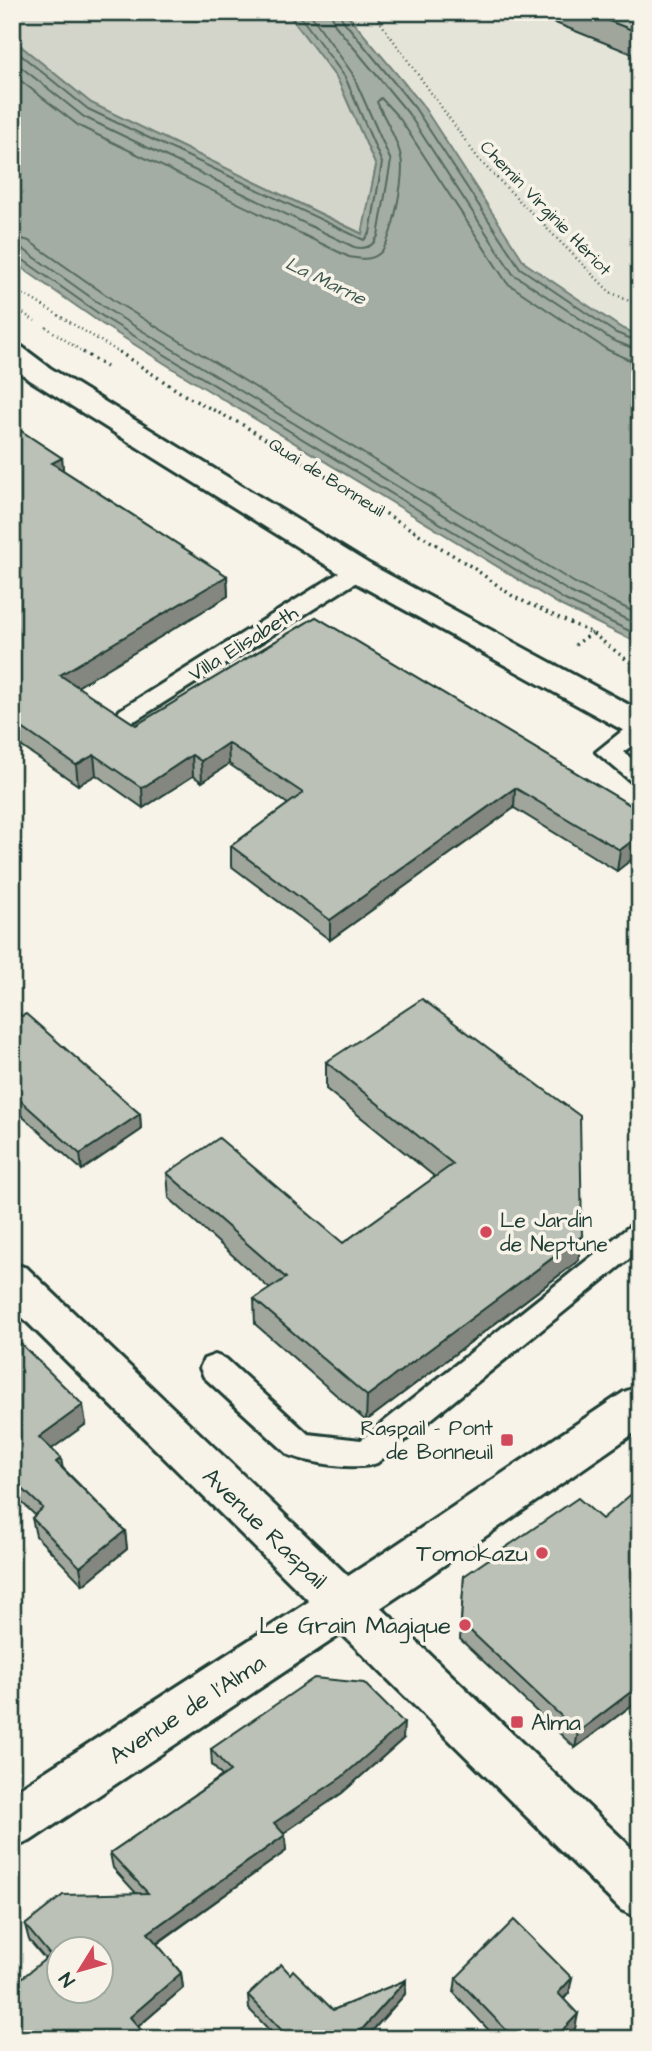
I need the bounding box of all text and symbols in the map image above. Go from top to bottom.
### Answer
street label: Chemin Virginie Hériot [474,135,618,283]
water label: La Marne [281,250,371,313]
street label: Quai de Bonneuil [264,432,390,523]
street label: Villa Elisabeth [183,598,304,689]
place label: Le Jardin de Neptune [500,1206,608,1260]
marker: Le Jardin de Neptune [478,1224,494,1240]
place label: Raspail - Pont de Bonneuil [360,1414,493,1467]
marker: Raspail - Pont de Bonneuil [499,1432,515,1448]
street label: Avenue Raspail [194,1460,334,1597]
place label: Tomokazu [416,1537,528,1571]
marker: Tomokazu [534,1545,550,1561]
place label: Le Grain Magique [259,1609,451,1644]
marker: Le Grain Magique [457,1617,473,1633]
street label: Avenue de l'Alma [103,1647,272,1773]
place label: Alma [531,1706,581,1740]
marker: Alma [509,1714,525,1730]
north arrow [46,1936,116,2006]
text: N [53,1966,82,1992]

